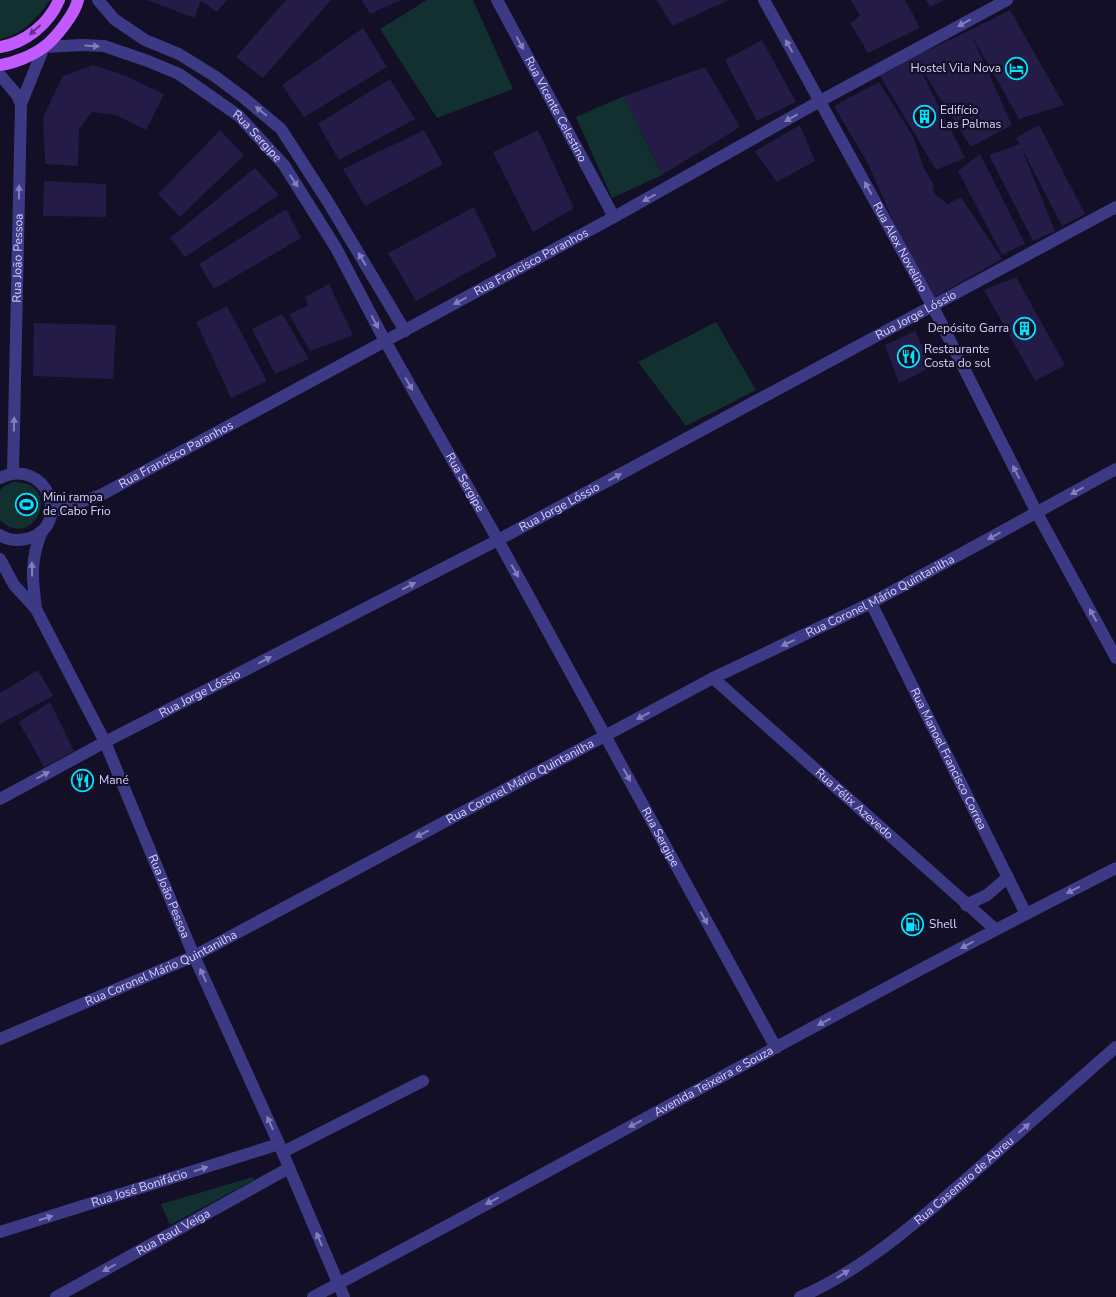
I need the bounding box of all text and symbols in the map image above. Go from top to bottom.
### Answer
one-way arrow [956,19,971,27]
one-way arrow [28,25,41,36]
one-way arrow [516,36,524,50]
one-way arrow [785,39,794,53]
one-way arrow [85,42,101,50]
street label: Rua Vicente Celestino [521,54,591,165]
hotel icon: Hostel Vila Nova [1005,56,1029,80]
place label: Hostel Vila Nova [910,60,1001,76]
place label: Edifício Las Palmas [940,102,1002,132]
building icon: Edifício Las Palmas [912,105,936,129]
street label: Rua Sergipe [230,106,285,165]
one-way arrow [254,106,267,117]
one-way arrow [783,114,798,122]
one-way arrow [289,174,299,188]
one-way arrow [864,181,872,196]
one-way arrow [15,184,23,200]
one-way arrow [642,194,656,202]
street label: Rua Alex Novelino [869,199,931,295]
street label: Rua João Pessoa [9,213,27,303]
street label: Rua Francisco Paranhos [471,224,591,299]
one-way arrow [358,252,367,265]
street label: Rua Jorge Lóssio [873,286,959,343]
one-way arrow [453,297,468,305]
one-way arrow [371,314,379,329]
building icon: Depósito Garra [1013,316,1037,340]
place label: Depósito Garra [928,320,1009,336]
place label: Restaurante Costa do sol [924,341,991,371]
restaurant icon: Restaurante Costa do sol [896,344,920,368]
one-way arrow [405,377,414,390]
one-way arrow [10,416,18,432]
street label: Rua Francisco Paranhos [116,417,236,492]
street label: Rua Sergipe [442,450,488,515]
one-way arrow [1012,465,1020,479]
one-way arrow [607,473,622,481]
street label: Rua Jorge Lóssio [516,478,603,535]
one-way arrow [1069,487,1084,495]
place label: Mini rampa de Cabo Frio [43,489,111,519]
sports icon: Mini rampa de Cabo Frio [15,492,39,516]
one-way arrow [987,532,1002,540]
street label: Rua Coronel Mário Quintanilha [803,551,957,641]
one-way arrow [28,561,36,577]
one-way arrow [511,564,519,578]
one-way arrow [402,582,416,590]
one-way arrow [1089,608,1097,622]
one-way arrow [781,639,795,647]
one-way arrow [257,656,272,664]
street label: Rua Jorge Lóssio [156,666,244,721]
street label: Rua Manoel Francisco Correa [907,685,991,832]
one-way arrow [635,712,650,720]
street label: Rua Coronel Mário Quintanilha [443,735,597,827]
street label: Rua Félix Azevedo [812,765,897,843]
restaurant icon: Mané [71,768,95,792]
one-way arrow [622,768,631,782]
one-way arrow [36,771,50,779]
place label: Mané [99,772,129,788]
street label: Rua Sergipe [638,804,683,870]
one-way arrow [415,830,429,838]
street label: Rua João Pessoa [145,852,194,941]
one-way arrow [1065,886,1080,894]
one-way arrow [700,911,709,924]
fuel station icon: Shell [901,912,925,936]
place label: Shell [929,916,957,932]
street label: Rua Coronel Mário Quintanilha [83,926,240,1010]
one-way arrow [960,940,974,949]
one-way arrow [198,968,206,982]
one-way arrow [817,1018,832,1026]
street label: Avenida Teixeira e Souza [651,1042,776,1120]
one-way arrow [265,1116,273,1130]
one-way arrow [627,1120,642,1128]
one-way arrow [1017,1122,1029,1134]
street label: Rua Casemiro de Abreu [911,1133,1017,1228]
one-way arrow [194,1164,209,1172]
street label: Rua José Bonifácio [89,1165,190,1211]
one-way arrow [484,1197,499,1205]
street label: Rua Raul Veiga [133,1205,213,1259]
one-way arrow [39,1213,54,1221]
one-way arrow [315,1232,323,1246]
one-way arrow [102,1263,115,1272]
one-way arrow [837,1269,850,1278]

